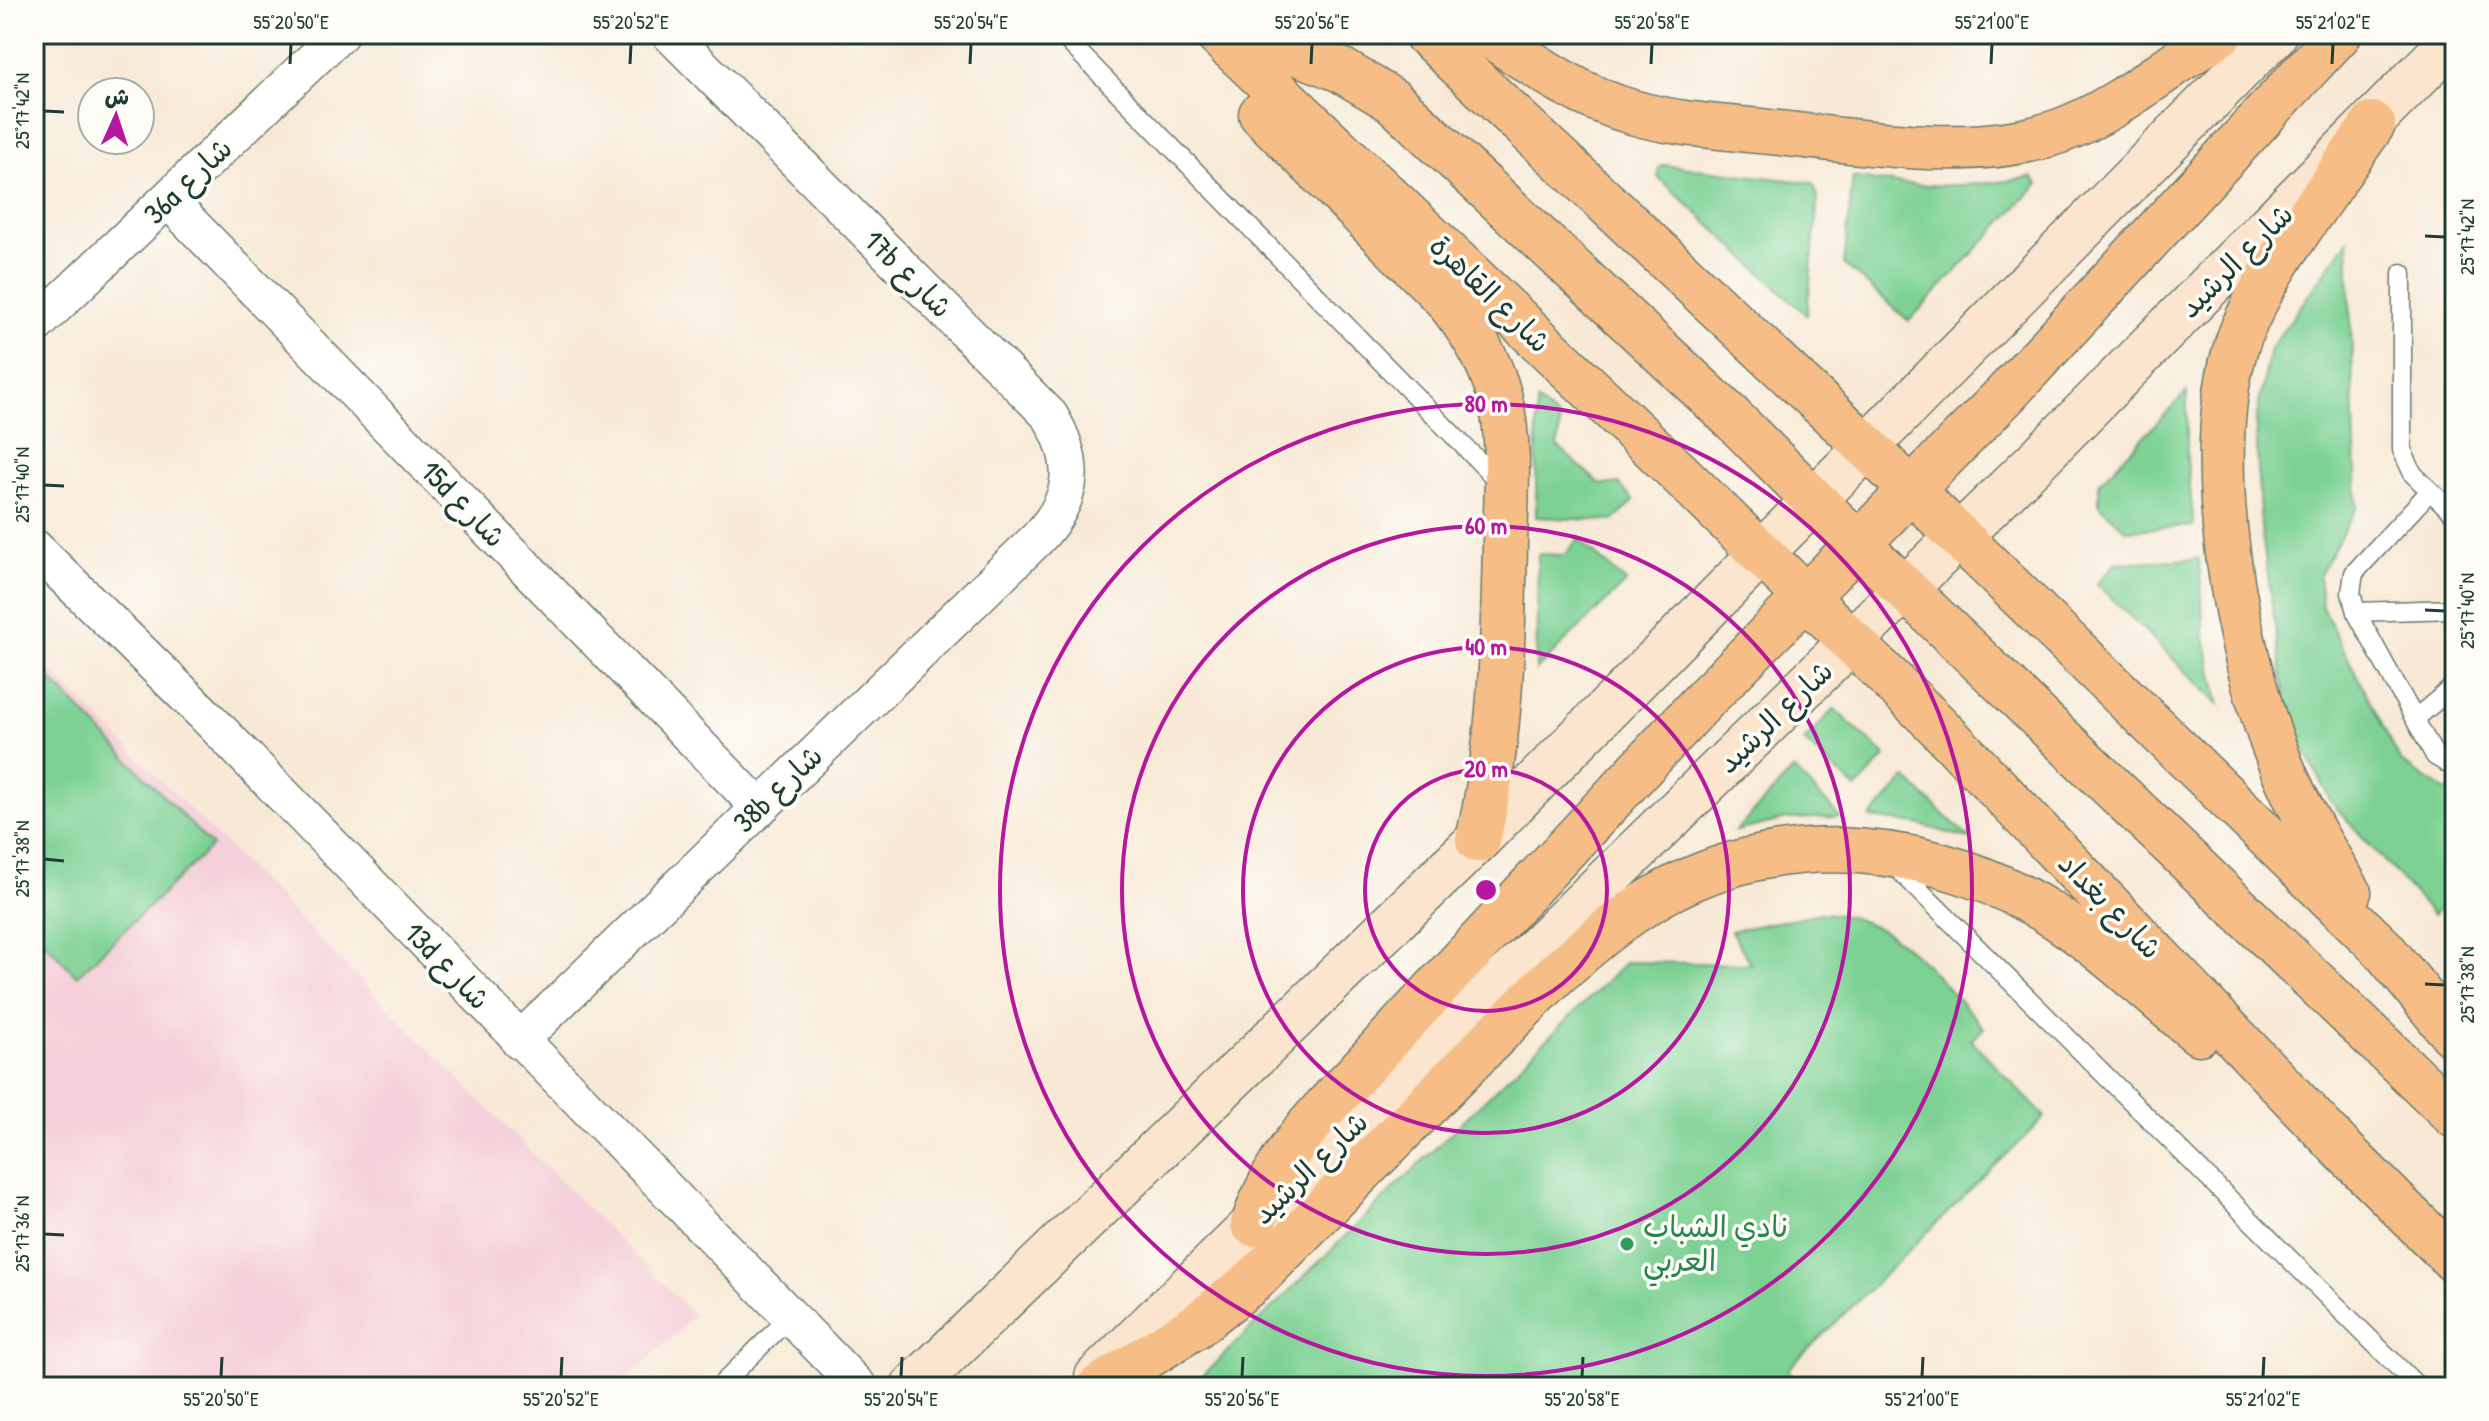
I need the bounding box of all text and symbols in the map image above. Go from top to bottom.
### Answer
text: 55°20'50"E [253,8,329,35]
text: 55°20'52"E [593,8,669,35]
text: 55°20'54"E [934,8,1008,35]
text: 55°20'56"E [1275,8,1349,35]
text: 55°20'58"E [1614,8,1690,35]
text: 55°21'00"E [1955,8,2029,35]
text: 55°21'02"E [2296,8,2370,35]
text: 25°17'42"N [8,73,35,149]
north arrow [76,76,156,156]
text: ش [104,80,130,112]
street label: 36a شارع [134,128,242,234]
street label: شارع الرشيد [2169,194,2303,328]
text: 25°17'42"N [2453,199,2480,275]
street label: 17b شارع [854,220,962,328]
street label: شارع القاهرة [1420,225,1560,363]
text: 80 m [1465,387,1507,419]
text: 25°17'40"N [8,447,35,523]
street label: 15d شارع [411,451,515,557]
text: 60 m [1465,509,1507,541]
text: 25°17'40"N [2453,573,2480,649]
text: 40 m [1465,630,1507,662]
street label: شارع الرشيد [1708,651,1842,783]
street label: 38b شارع [724,735,832,843]
text: 20 m [1464,752,1508,784]
text: 25°17'38"N [8,820,35,898]
street label: شارع بغداد [2049,843,2171,969]
centre of rings [1472,876,1500,904]
street label: 13d شارع [394,913,500,1019]
text: 25°17'38"N [2453,946,2480,1024]
street label: شارع الرشيد [1243,1102,1377,1234]
text: 25°17'36"N [8,1196,35,1272]
place label: نادي الشباب العربي [1643,1206,1788,1287]
marker: نادي الشباب العربي [1618,1235,1636,1253]
text: 55°20'50"E [183,1385,259,1412]
text: 55°20'52"E [523,1385,599,1412]
text: 55°20'54"E [864,1385,938,1412]
text: 55°20'56"E [1205,1385,1279,1412]
text: 55°20'58"E [1544,1385,1620,1412]
text: 55°21'00"E [1885,1385,1959,1412]
text: 55°21'02"E [2226,1385,2300,1412]

